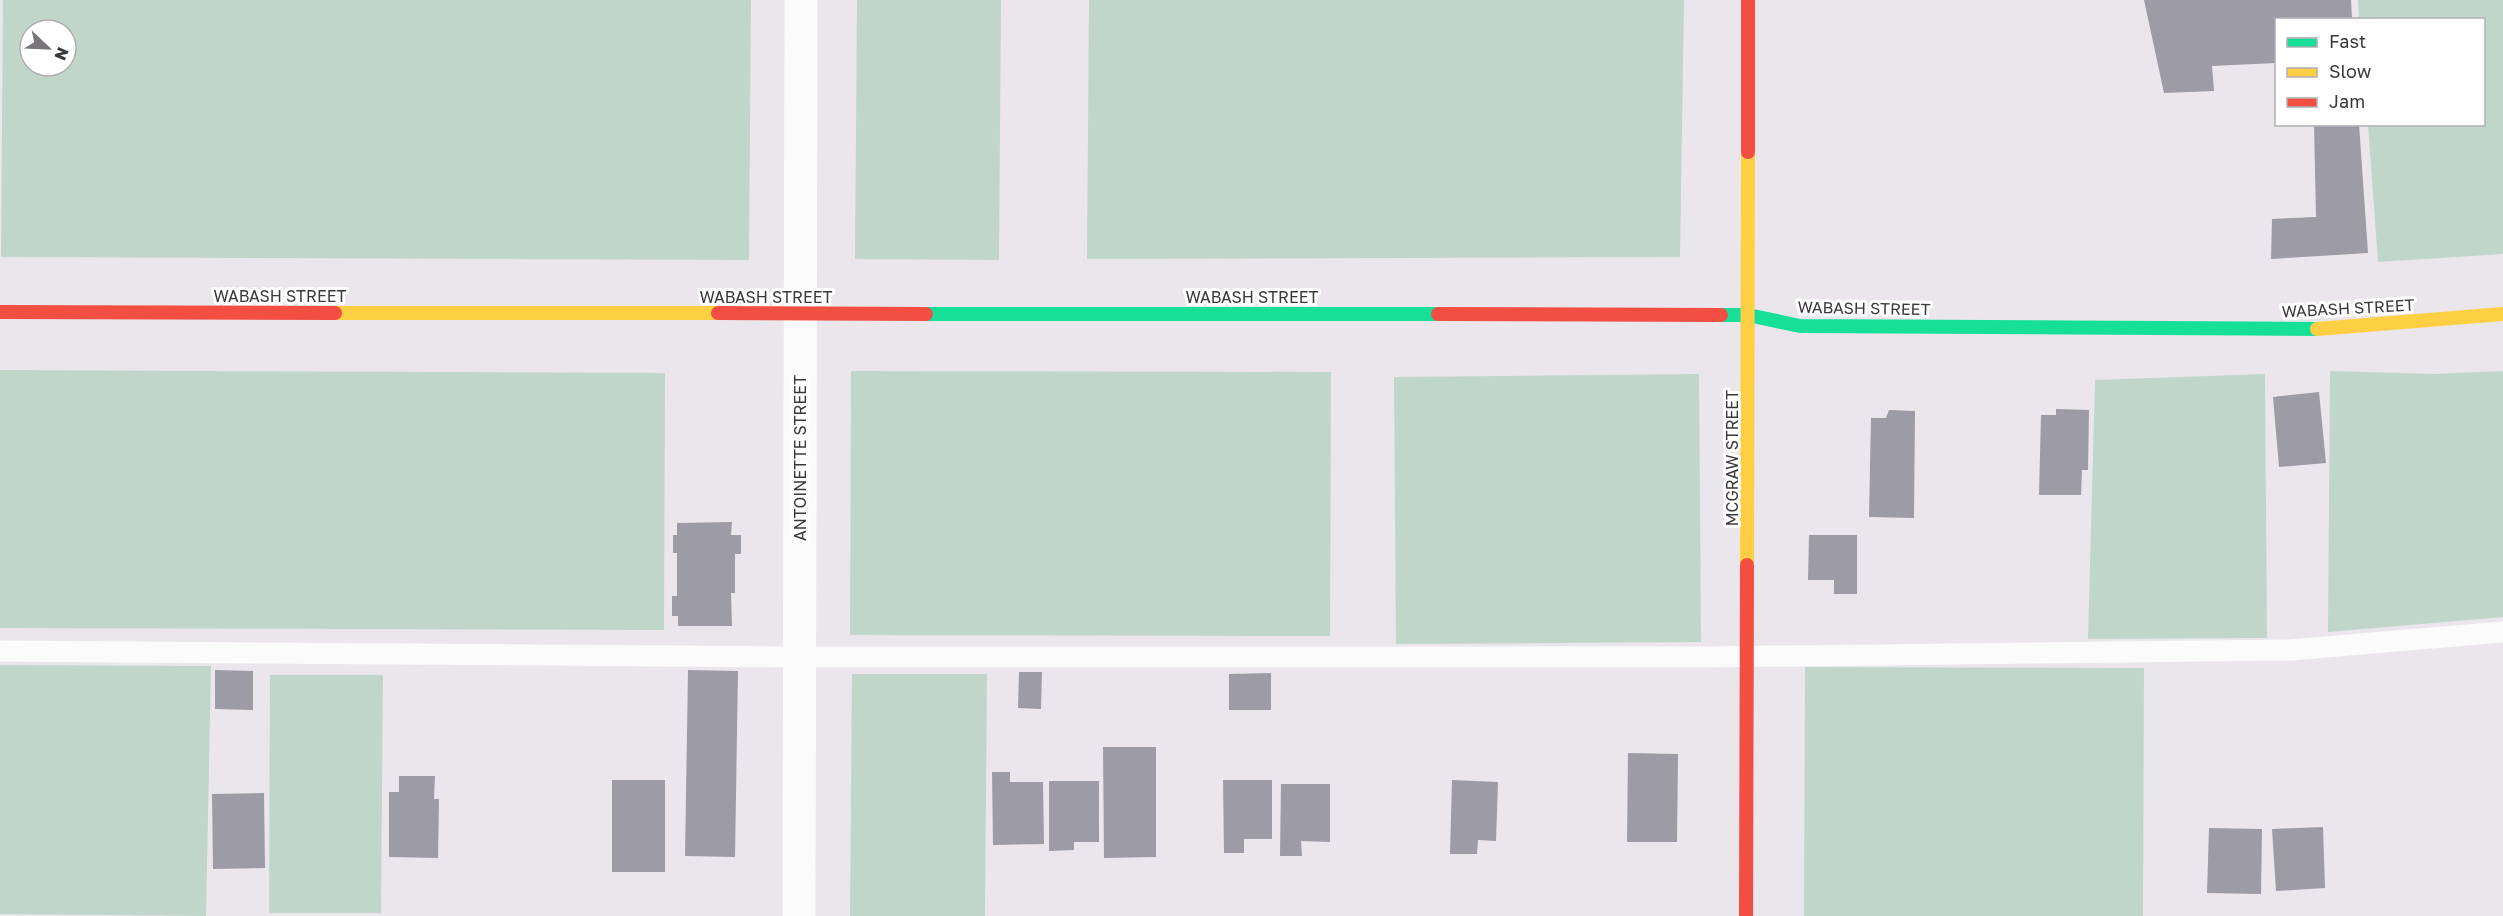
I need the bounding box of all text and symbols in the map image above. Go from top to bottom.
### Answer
north arrow [18,18,78,78]
legend [2275,18,2485,126]
text: Fast [2329,30,2366,52]
text: N [50,44,73,63]
text: Slow [2329,60,2372,82]
text: Jam [2329,90,2365,112]
street label: WABASH STREET [214,286,347,306]
street label: WABASH STREET [700,287,833,307]
street label: WABASH STREET [1186,287,1319,307]
street label: WABASH STREET [2281,295,2415,321]
street label: WABASH STREET [1797,297,1931,319]
street label: ANTOINETTE STREET [790,375,810,541]
street label: MCGRAW STREET [1722,390,1742,526]

